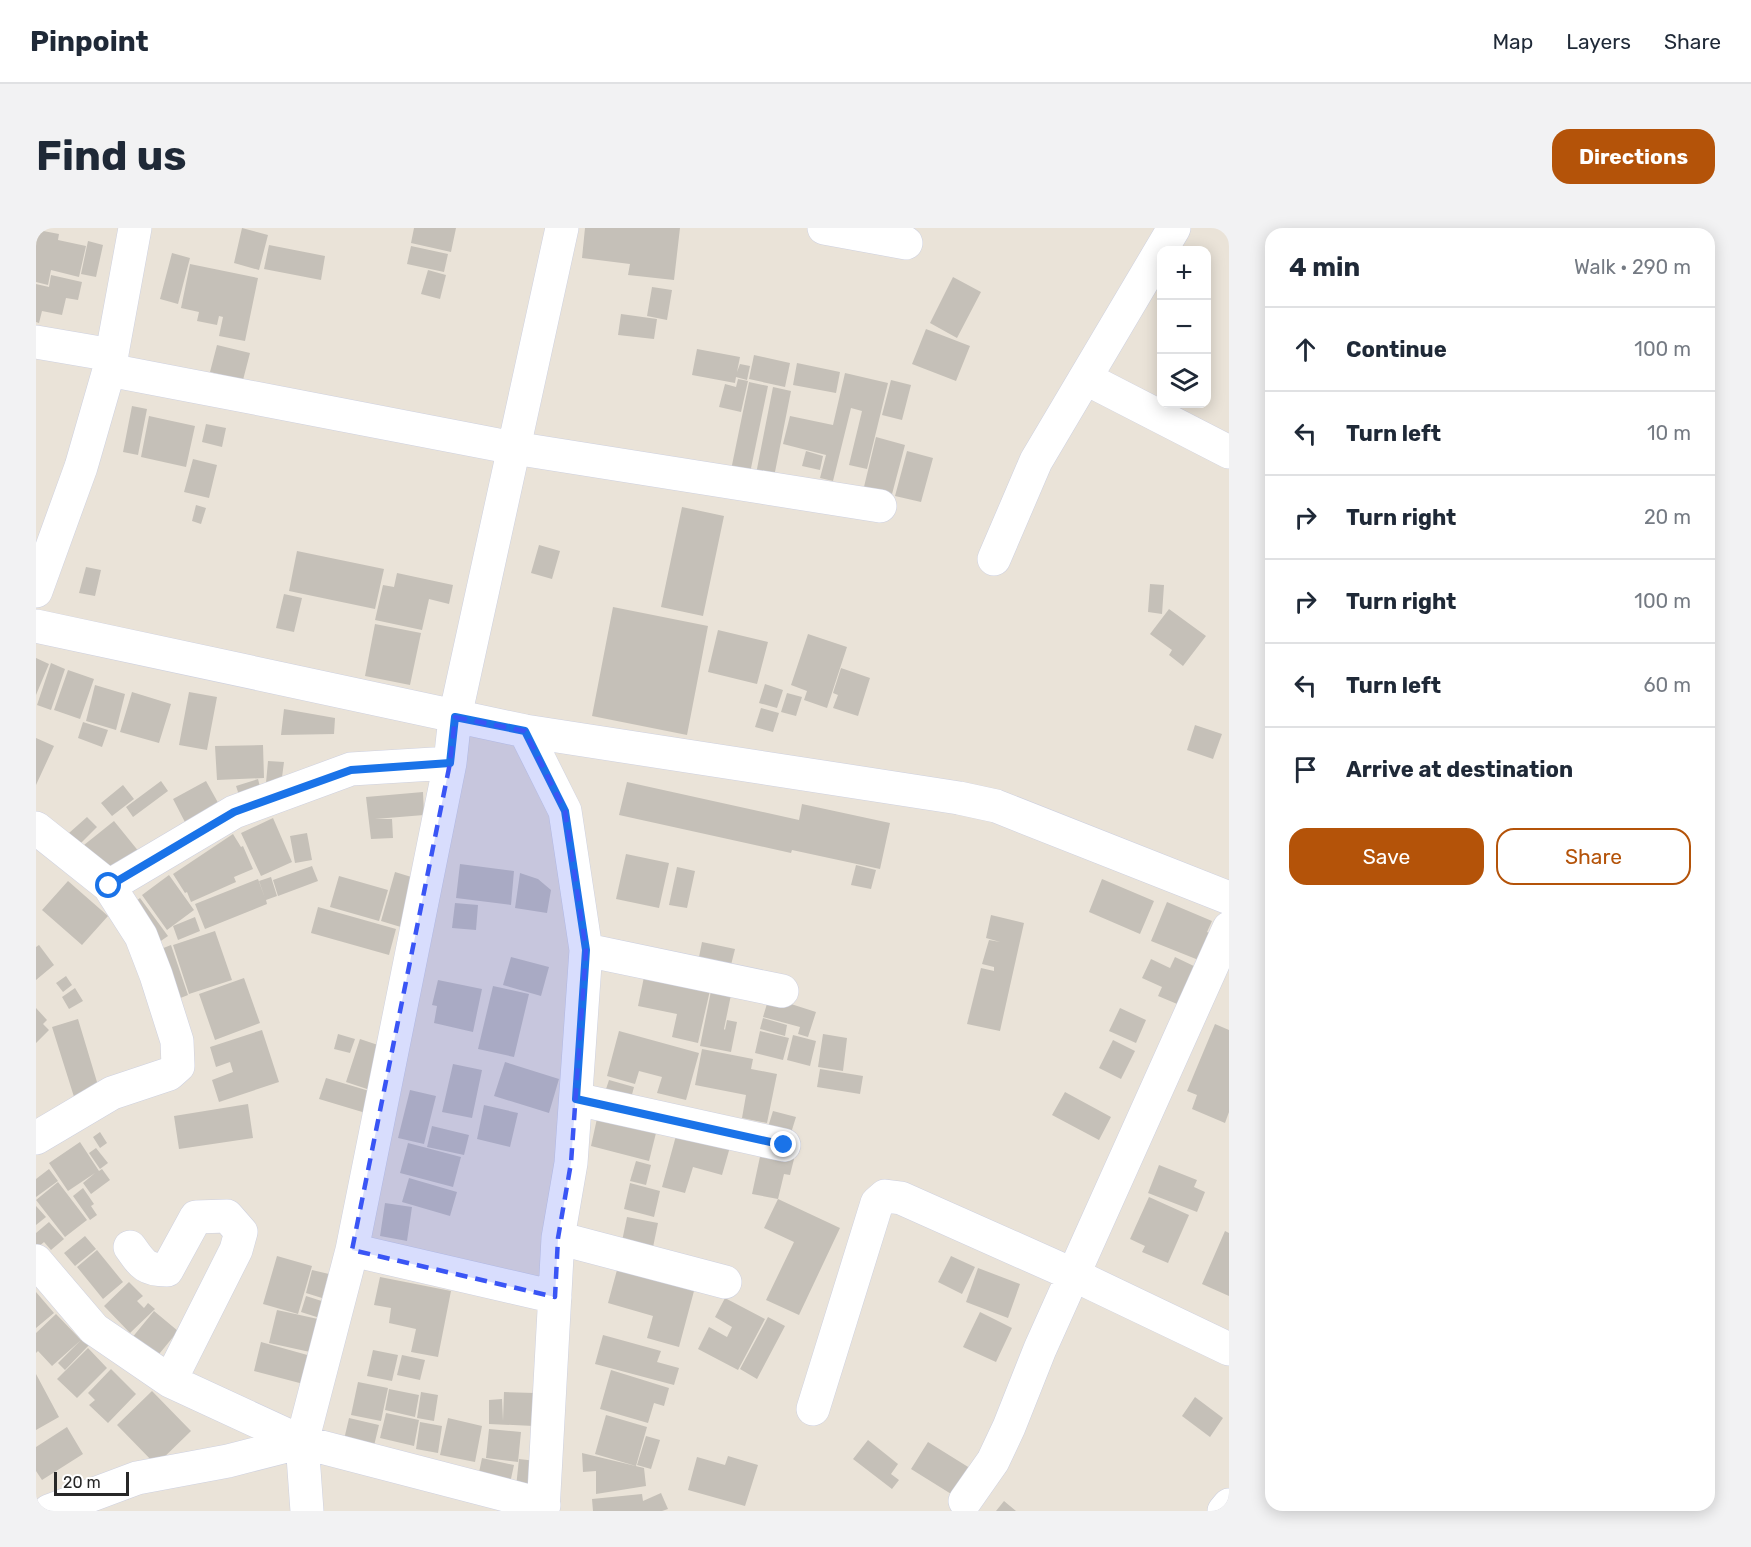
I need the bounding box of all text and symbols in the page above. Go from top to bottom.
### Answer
text: Pinpoint [30,25,149,58]
text: Map [1492,29,1533,54]
text: Layers [1566,29,1631,54]
text: Share [1664,29,1721,54]
button: Directions [1552,129,1715,184]
text: Find us [36,131,187,181]
map controls [1157,246,1211,408]
button: + [1157,246,1211,300]
text: 4 min [1289,252,1360,283]
text: Walk · 290 m [1574,255,1691,279]
button: − [1157,300,1211,354]
icon: ahead [1289,333,1322,366]
text: Continue [1346,336,1447,363]
text: 100 m [1634,337,1691,361]
button: layers [1157,354,1211,408]
icon: left [1289,417,1322,450]
text: Turn left [1346,420,1441,447]
text: 10 m [1647,421,1691,445]
icon: right [1289,501,1322,534]
text: Turn right [1346,504,1456,531]
text: 20 m [1644,505,1691,529]
icon: right [1289,585,1322,618]
text: Turn right [1346,588,1456,615]
text: 100 m [1634,589,1691,613]
icon: left [1289,669,1322,702]
text: Turn left [1346,672,1441,699]
text: 60 m [1644,673,1691,697]
icon: arrive [1289,753,1322,786]
text: Arrive at destination [1346,756,1573,783]
button: Save [1289,828,1484,885]
button: Share [1496,828,1691,885]
route start [95,872,121,898]
route end [770,1131,796,1157]
scale bar [54,1469,129,1496]
text: 20 m [63,1473,101,1492]

